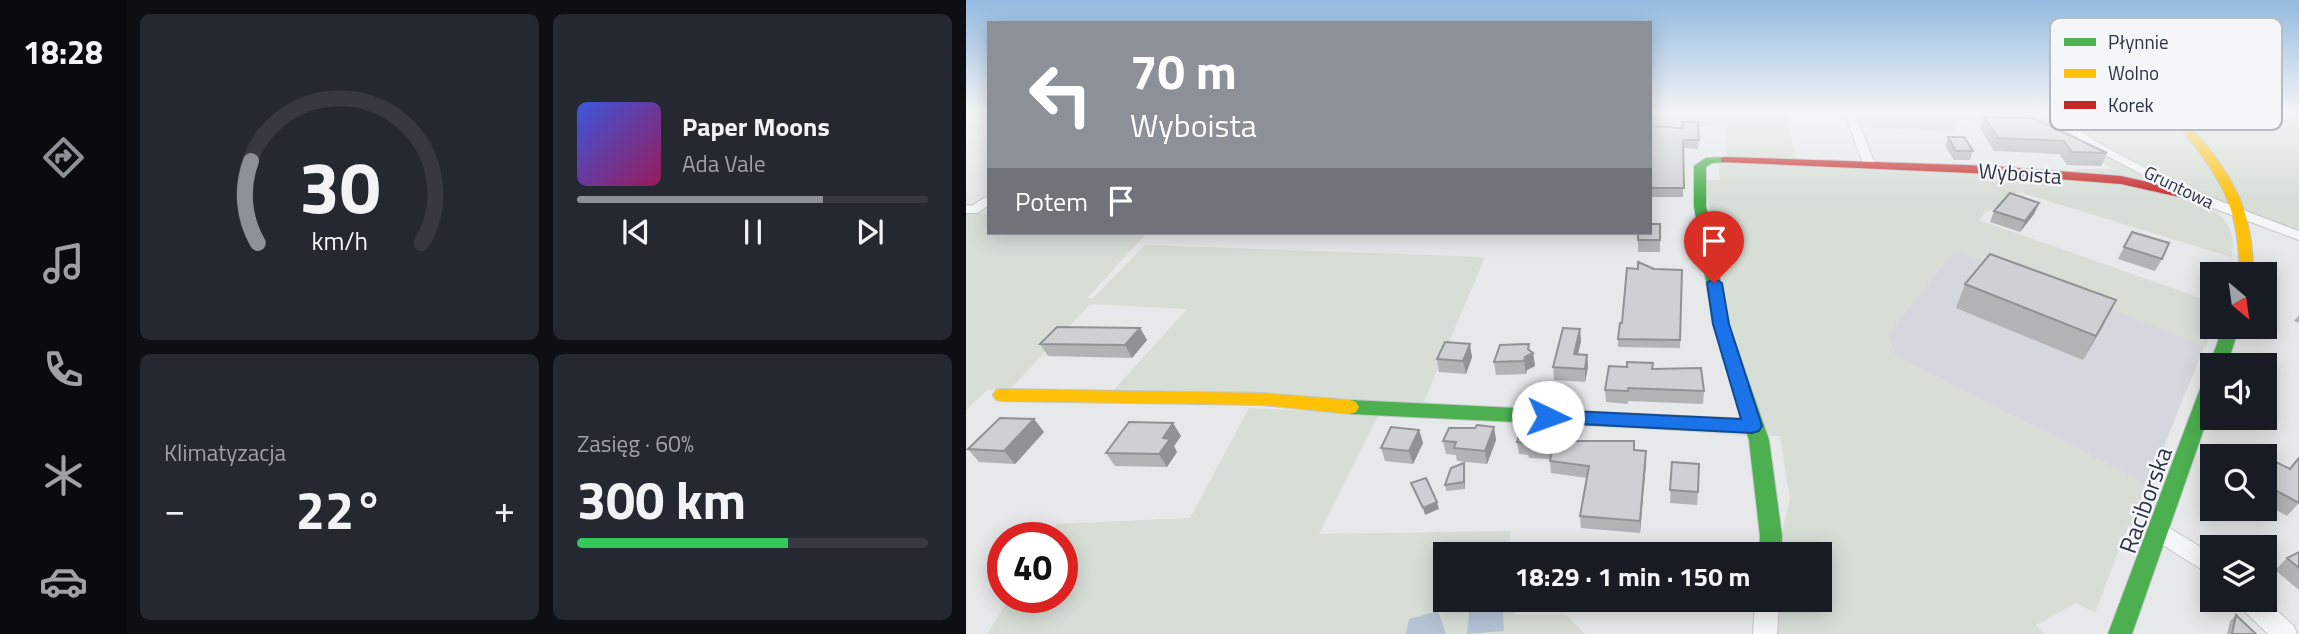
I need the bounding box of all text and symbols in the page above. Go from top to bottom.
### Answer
legend [2050,18,2282,130]
text: Płynnie [2108,27,2169,56]
text: 18:28 [23,28,103,76]
text: 70 m [1130,33,1237,108]
icon: left [1015,49,1106,140]
text: Wolno [2108,58,2159,87]
text: Korek [2108,90,2154,119]
text: Wyboista [1130,101,1257,149]
text: Paper Moons [682,107,830,146]
text: 30 [299,131,380,241]
icon: directions [39,133,88,182]
text: Ada Vale [682,146,766,181]
street label: Wyboista [1977,154,2063,192]
street label: Gruntowa [2139,158,2219,216]
text: Potem [1015,182,1088,221]
icon: arrive [1102,182,1140,220]
pin [1684,211,1744,283]
icon: previous [617,213,655,251]
icon: pause [734,213,772,251]
icon: next [851,213,889,251]
text: km/h [311,222,368,260]
icon: arrive [1695,222,1733,260]
icon: music [39,239,88,288]
north arrow [2200,262,2277,340]
map controls [2200,262,2277,612]
icon: phone [39,345,88,394]
button: sound [2200,353,2277,430]
position arrow [1511,380,1585,454]
text: Zasięg · 60% [577,426,694,461]
text: Klimatyzacja [164,435,286,470]
street label: Raciborska [2109,442,2181,558]
button: search [2200,444,2277,521]
icon: climate [39,451,88,500]
text: 300 km [577,460,746,539]
text: 22° [296,470,383,549]
text: − [164,480,185,538]
text: + [494,480,515,538]
speed limit sign: 40 [987,522,1078,613]
button: layers [2200,535,2277,612]
icon: car [39,557,88,606]
text: 18:29 · 1 min · 150 m [1515,557,1750,596]

